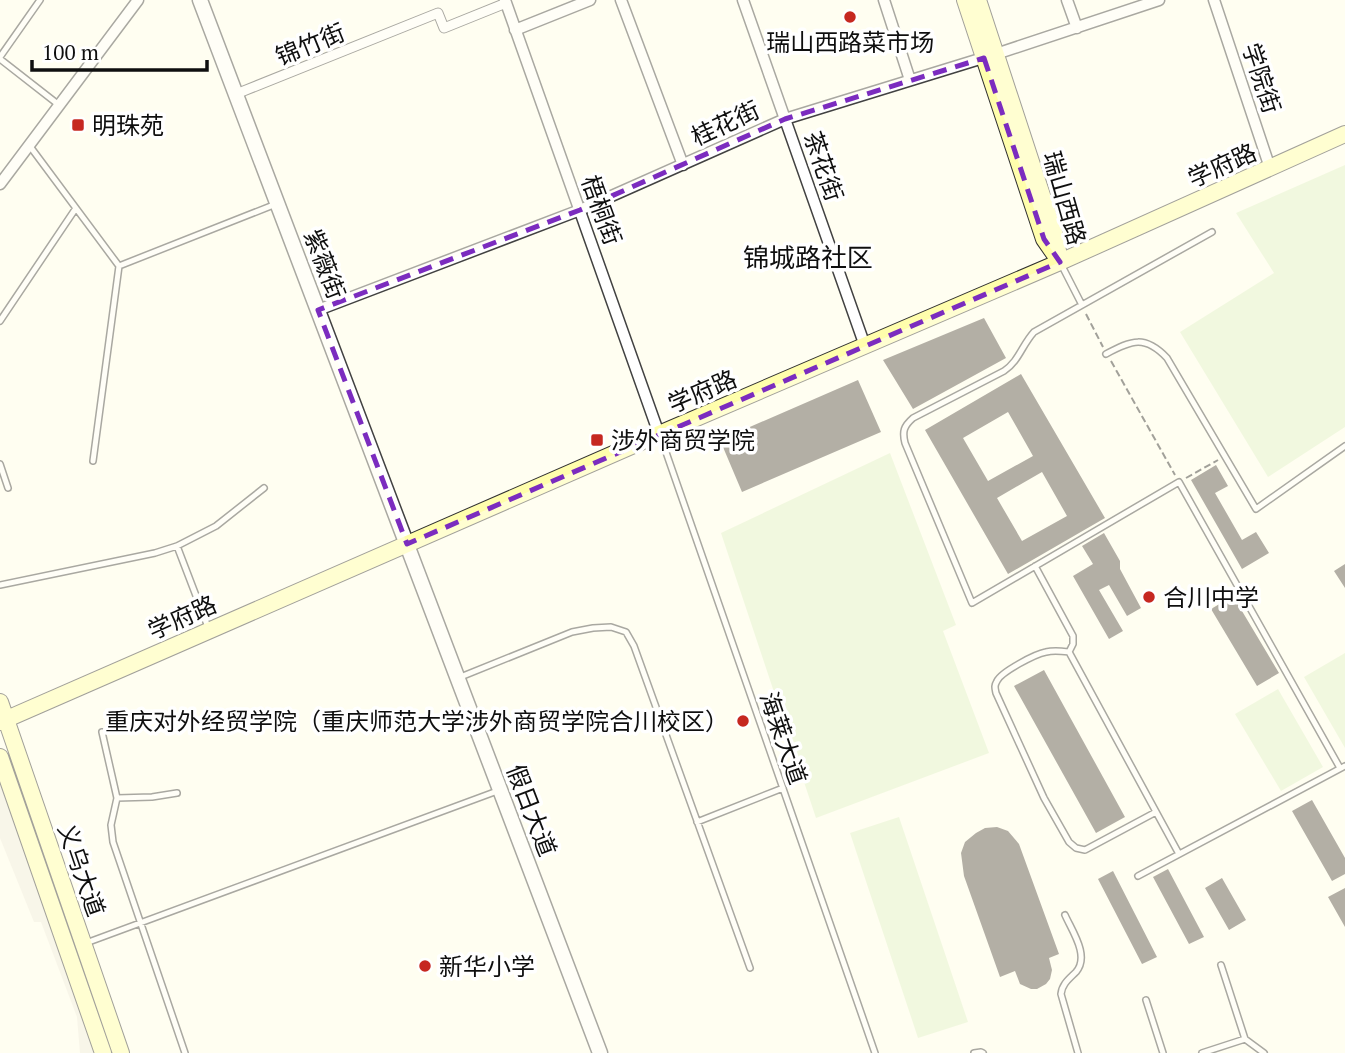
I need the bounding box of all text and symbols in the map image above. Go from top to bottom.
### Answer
marker: 瑞山西路菜市场 [842,9,858,25]
street label: 锦竹街 [271,16,349,72]
place label: 瑞山西路菜市场 [766,26,934,58]
scale bar [32,28,206,72]
text: 100 m [42,38,99,66]
street label: 学院街 [1236,39,1288,117]
street label: 桂花街 [686,93,764,153]
place label: 明珠苑 [92,109,164,141]
marker: 明珠苑 [70,117,86,133]
street label: 茶花街 [797,127,851,205]
street label: 学府路 [1183,136,1261,194]
street label: 瑞山西路 [1036,147,1094,249]
street label: 梧桐街 [575,171,629,249]
street label: 紫薇街 [297,225,353,303]
district label: 锦城路社区 [743,240,873,274]
street label: 学府路 [663,362,741,420]
place label: 涉外商贸学院 [611,424,755,456]
marker: 涉外商贸学院 [589,432,605,448]
place label: 合川中学 [1163,581,1259,613]
street label: 学府路 [143,588,221,646]
marker: 合川中学 [1141,589,1157,605]
street label: 海莱大道 [753,687,815,789]
place label: 重庆对外经贸学院（重庆师范大学涉外商贸学院合川校区） [105,705,729,737]
marker: 重庆对外经贸学院（重庆师范大学涉外商贸学院合川校区） [735,713,751,729]
street label: 假日大道 [500,759,564,861]
street label: 义乌大道 [51,819,113,921]
place label: 新华小学 [439,950,535,982]
marker: 新华小学 [417,958,433,974]

